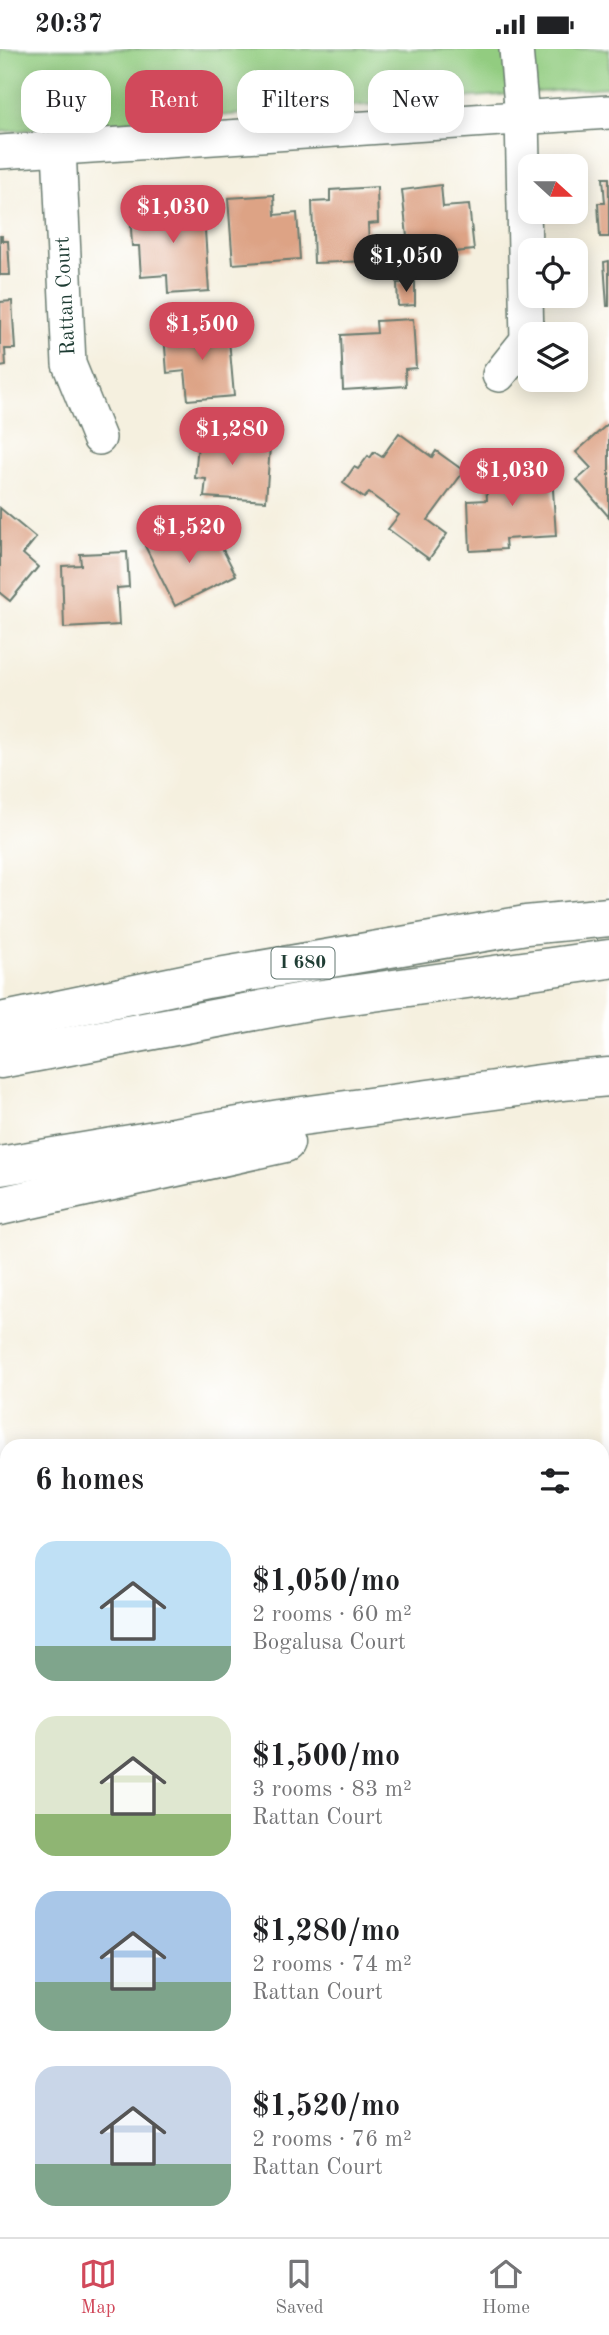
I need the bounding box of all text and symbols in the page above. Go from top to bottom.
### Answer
text: 20:37 [35,12,103,38]
chip: Buy [21,70,111,133]
chip: Rent [125,70,223,133]
chip: Filters [237,70,354,133]
chip: New [368,70,464,133]
north arrow [518,154,588,224]
map controls [518,154,588,392]
pin: $1,030 [116,185,230,245]
text: $1,030 [136,196,210,219]
pin: $1,050 [349,235,463,294]
street label: Rattan Court [52,236,80,356]
button: locate [518,238,588,308]
text: $1,050 [369,245,443,268]
pin: $1,500 [145,303,259,362]
text: $1,500 [165,313,239,336]
button: layers [518,322,588,392]
pin: $1,280 [175,407,289,467]
text: $1,280 [195,418,269,441]
pin: $1,030 [455,449,569,508]
text: $1,030 [475,459,549,482]
pin: $1,520 [132,505,246,565]
text: $1,520 [152,516,226,539]
road number: I 680 [272,947,334,979]
icon: filters [536,1462,574,1500]
text: 6 homes [35,1466,144,1496]
text: $1,050/mo [252,1567,400,1597]
icon: home [91,1569,175,1653]
text: 2 rooms · 60 m² [252,1603,412,1626]
text: Bogalusa Court [252,1631,406,1654]
text: $1,500/mo [252,1742,400,1772]
icon: home [91,1744,175,1828]
text: 3 rooms · 83 m² [252,1778,412,1801]
text: Rattan Court [252,1806,383,1829]
text: $1,280/mo [252,1917,400,1947]
icon: home [91,1919,175,2003]
text: 2 rooms · 74 m² [252,1953,412,1976]
text: Rattan Court [252,1981,383,2004]
text: $1,520/mo [252,2092,400,2122]
icon: home [91,2094,175,2178]
text: 2 rooms · 76 m² [252,2128,412,2151]
text: Rattan Court [252,2156,383,2179]
tab: Map [79,2255,117,2320]
tab: Saved [275,2255,324,2320]
tab: Home [482,2255,530,2320]

